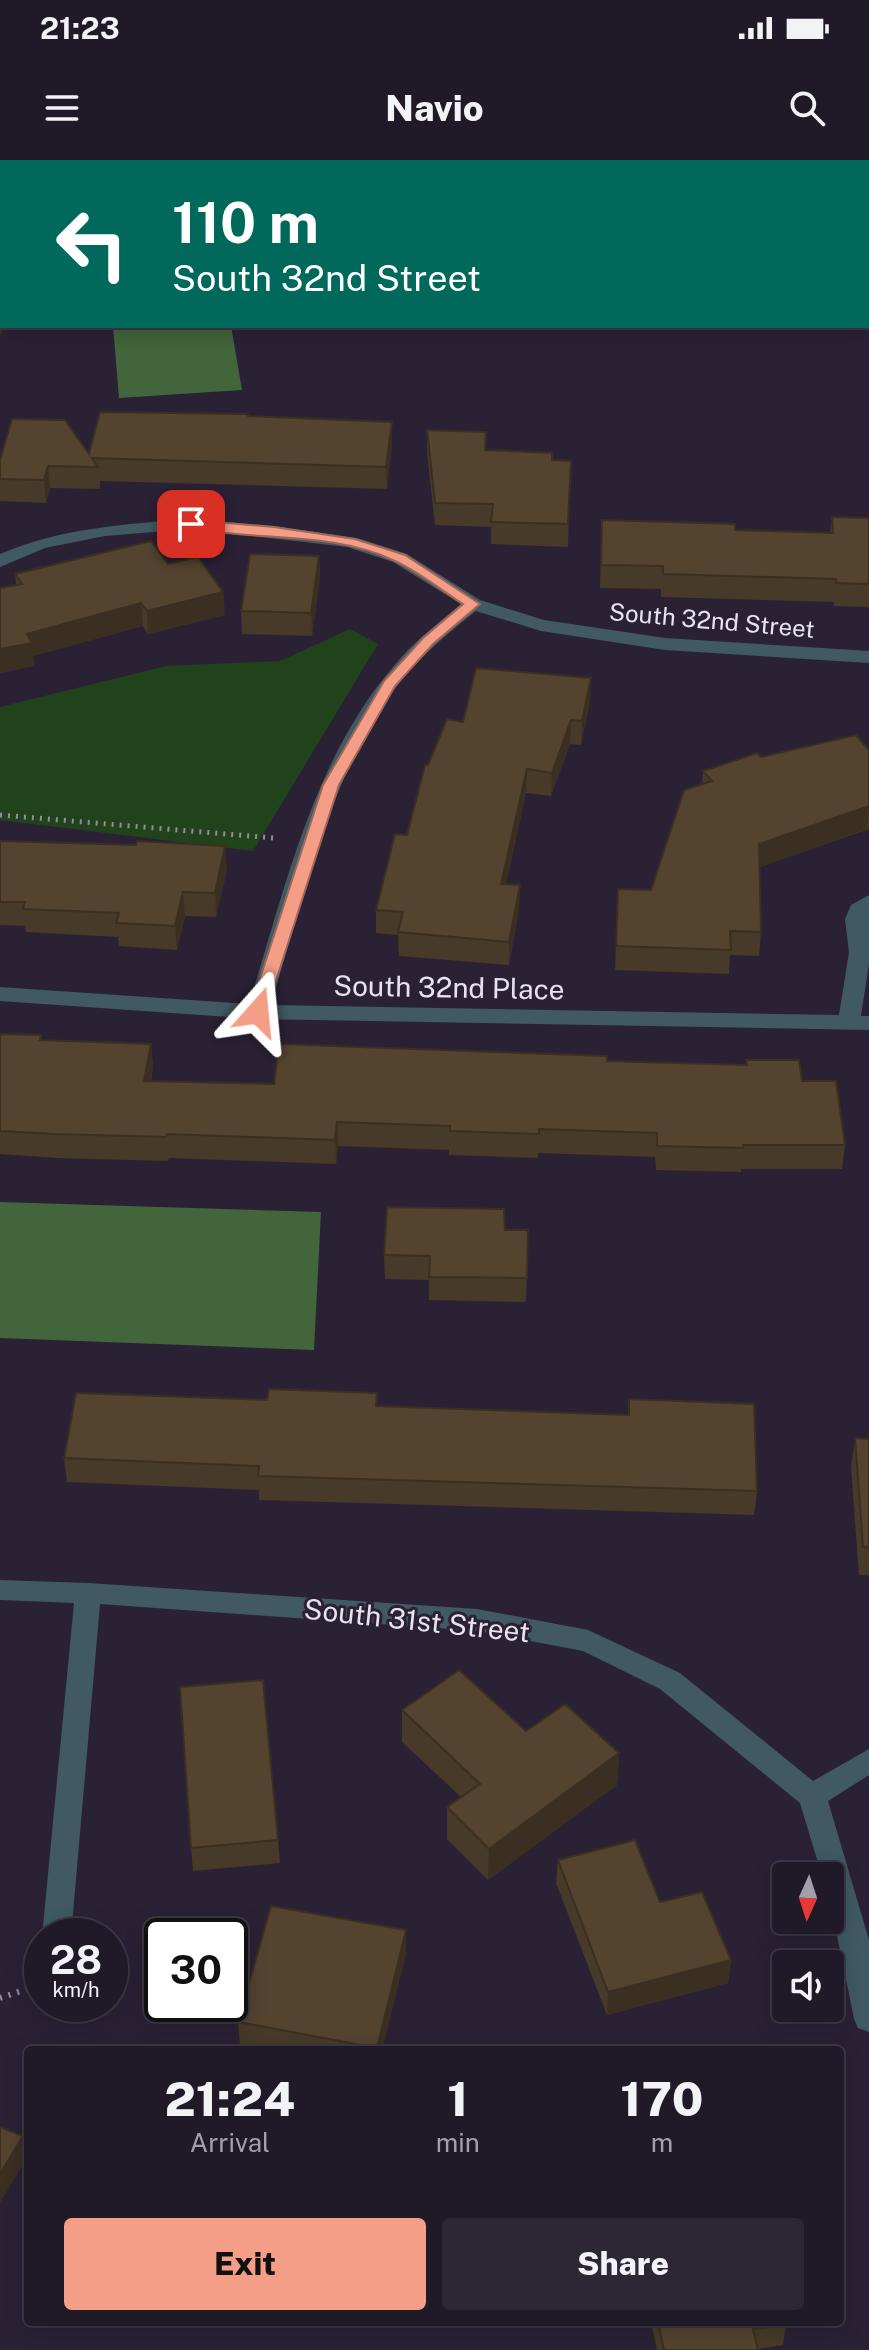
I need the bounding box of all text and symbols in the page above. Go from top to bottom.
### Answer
text: 21:23 [40,10,120,46]
icon: menu [40,86,84,130]
icon: search [785,86,829,130]
text: Navio [385,87,484,129]
text: 110 m [172,190,319,256]
icon: left [40,192,144,296]
text: South 32nd Street [172,257,481,299]
pin [157,490,225,558]
icon: arrive [169,502,213,546]
street label: South 32nd Street [608,597,816,643]
street label: South 32nd Place [333,968,565,1006]
position arrow [216,970,300,1054]
street label: South 31st Street [302,1592,532,1648]
north arrow [772,1862,844,1934]
map controls [772,1862,844,2022]
speed limit sign: 30 [144,1918,248,2022]
text: 28 [50,1936,102,1983]
button: sound [772,1950,844,2022]
text: km/h [52,1978,100,2002]
text: 21:24 [165,2070,295,2127]
text: 1 [447,2070,468,2127]
text: 170 [620,2070,703,2127]
text: Arrival [190,2127,270,2158]
text: min [436,2127,480,2158]
text: m [651,2127,673,2158]
button: Exit [64,2218,426,2310]
button: Share [442,2218,804,2310]

